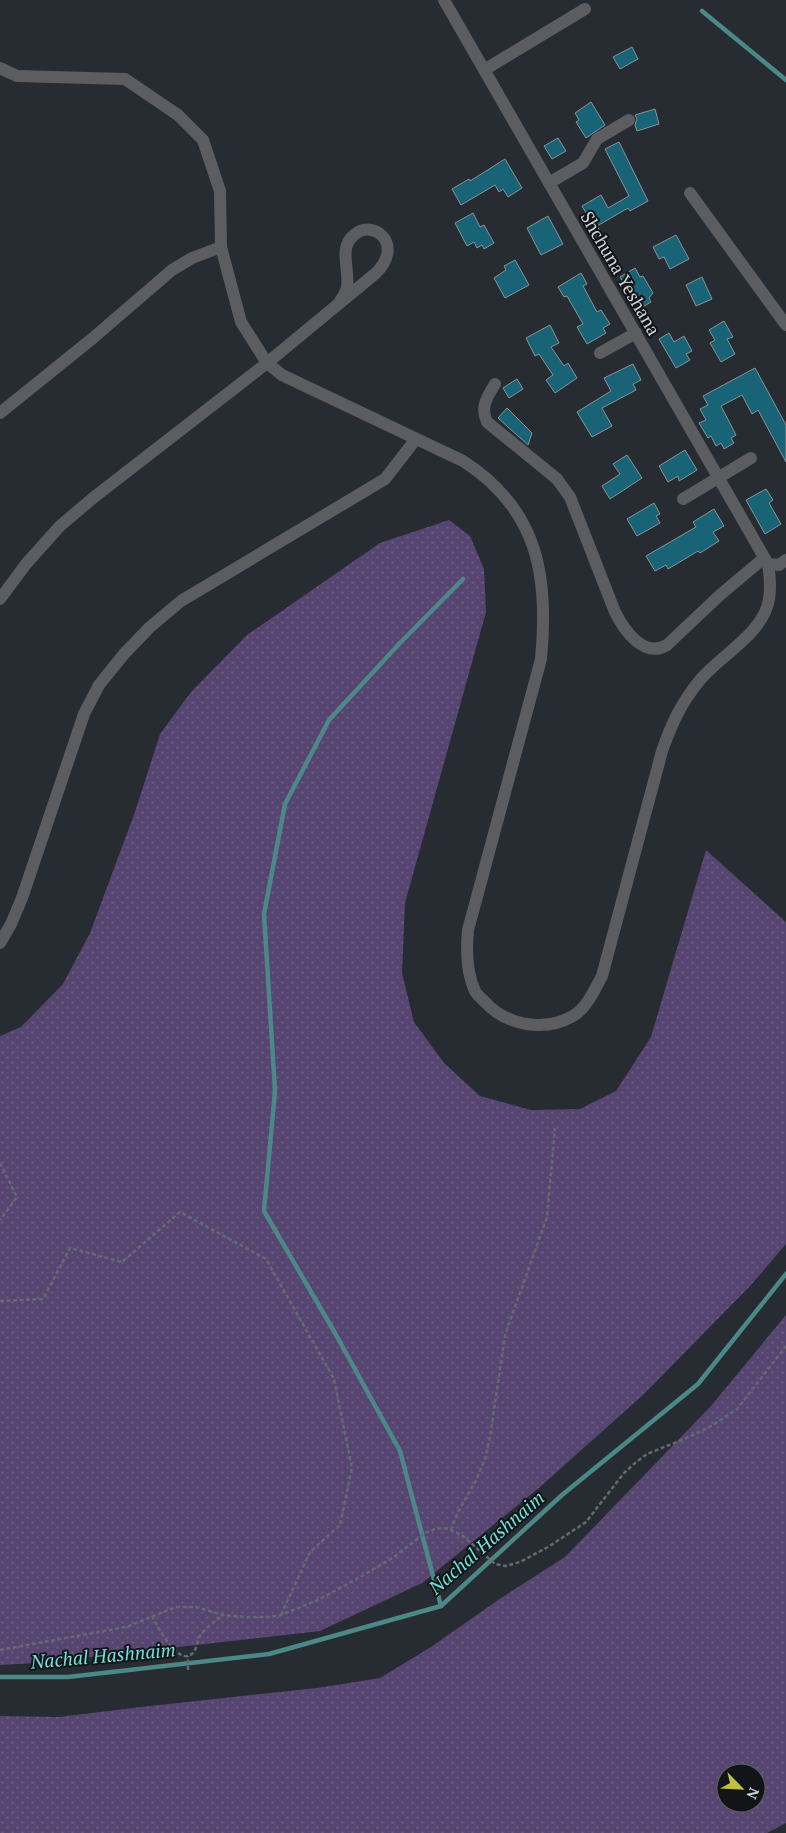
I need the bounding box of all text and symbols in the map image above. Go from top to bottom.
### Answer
street label: Shchuna Yeshana [576,206,666,340]
water label: Nachal Hashnaim [422,1485,549,1600]
water label: Nachal Hashnaim [28,1636,177,1674]
north arrow [716,1763,766,1813]
text: N [742,1785,764,1803]

